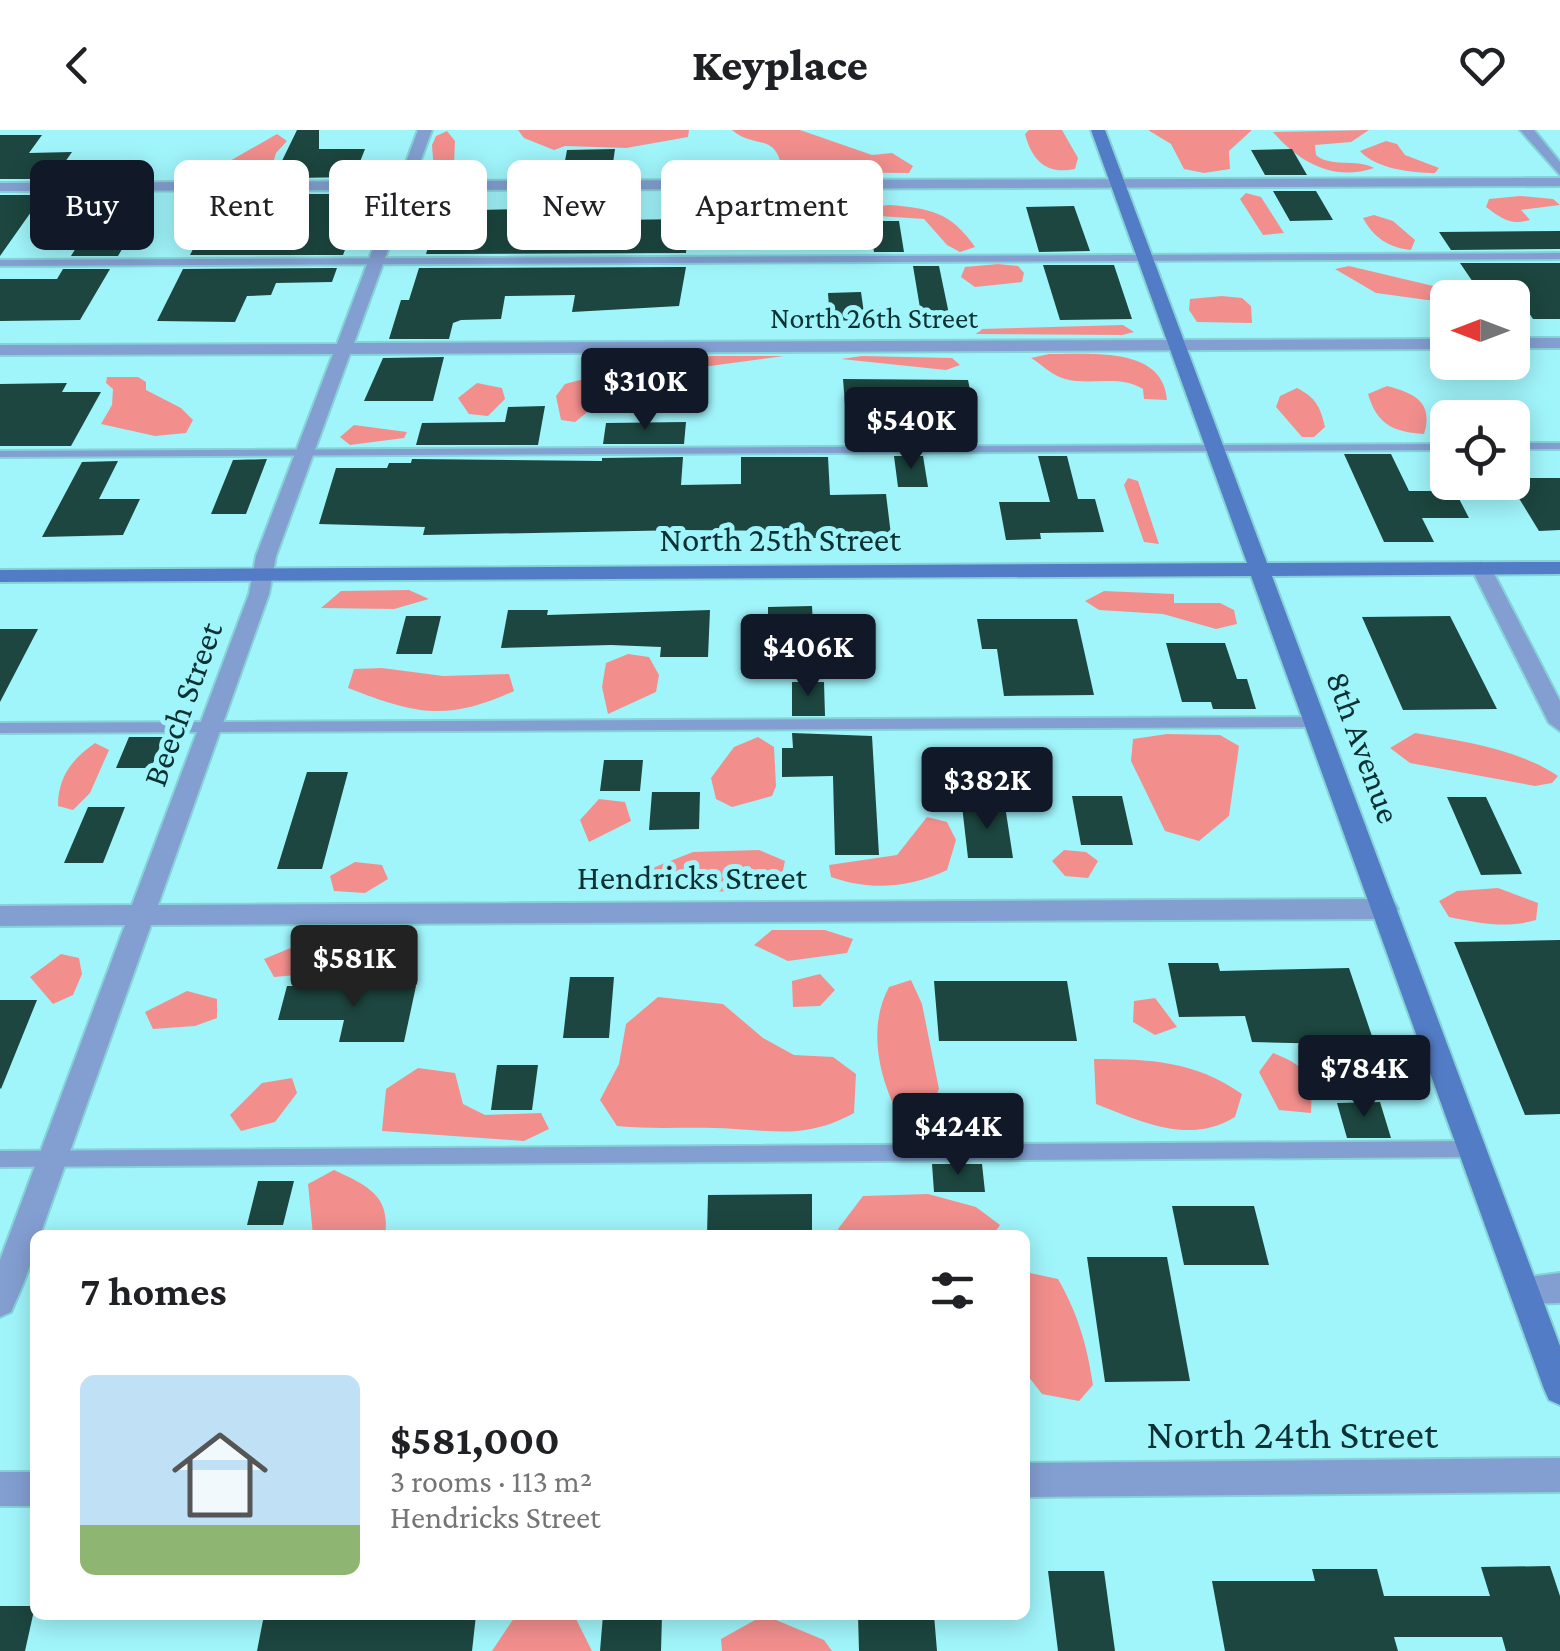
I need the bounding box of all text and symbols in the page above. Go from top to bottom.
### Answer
icon: back [50,38,105,93]
icon: heart [1455,38,1510,93]
text: Keyplace [692,40,868,90]
chip: Buy [30,160,154,250]
chip: Rent [174,160,309,250]
chip: Filters [329,160,487,250]
chip: New [507,160,641,250]
chip: Apartment [661,160,883,250]
north arrow [1430,280,1530,380]
map controls [1430,280,1530,500]
street label: North 26th Street [770,301,979,334]
pin: $310K [575,348,715,433]
text: $310K [603,362,687,398]
pin: $540K [841,387,981,472]
button: locate [1430,400,1530,500]
text: $540K [867,401,955,437]
street label: North 25th Street [659,520,901,559]
pin: $406K [738,614,878,699]
street label: Beech Street [135,616,230,791]
text: $406K [763,628,853,664]
street label: 8th Avenue [1318,666,1409,828]
pin: $382K [917,747,1057,832]
text: $382K [944,761,1030,797]
street label: Hendricks Street [577,858,808,897]
pin: $581K [284,925,424,1010]
text: $581K [313,939,395,975]
pin: $784K [1294,1035,1434,1120]
text: $784K [1320,1049,1408,1085]
pin: $424K [888,1093,1028,1178]
text: $424K [915,1107,1001,1143]
icon: filters [925,1263,980,1318]
text: 7 homes [80,1267,227,1314]
street label: North 24th Street [1146,1410,1439,1457]
icon: home [160,1415,280,1535]
text: $581,000 [390,1416,560,1463]
text: 3 rooms · 113 m² [390,1463,592,1499]
text: Hendricks Street [390,1499,601,1535]

